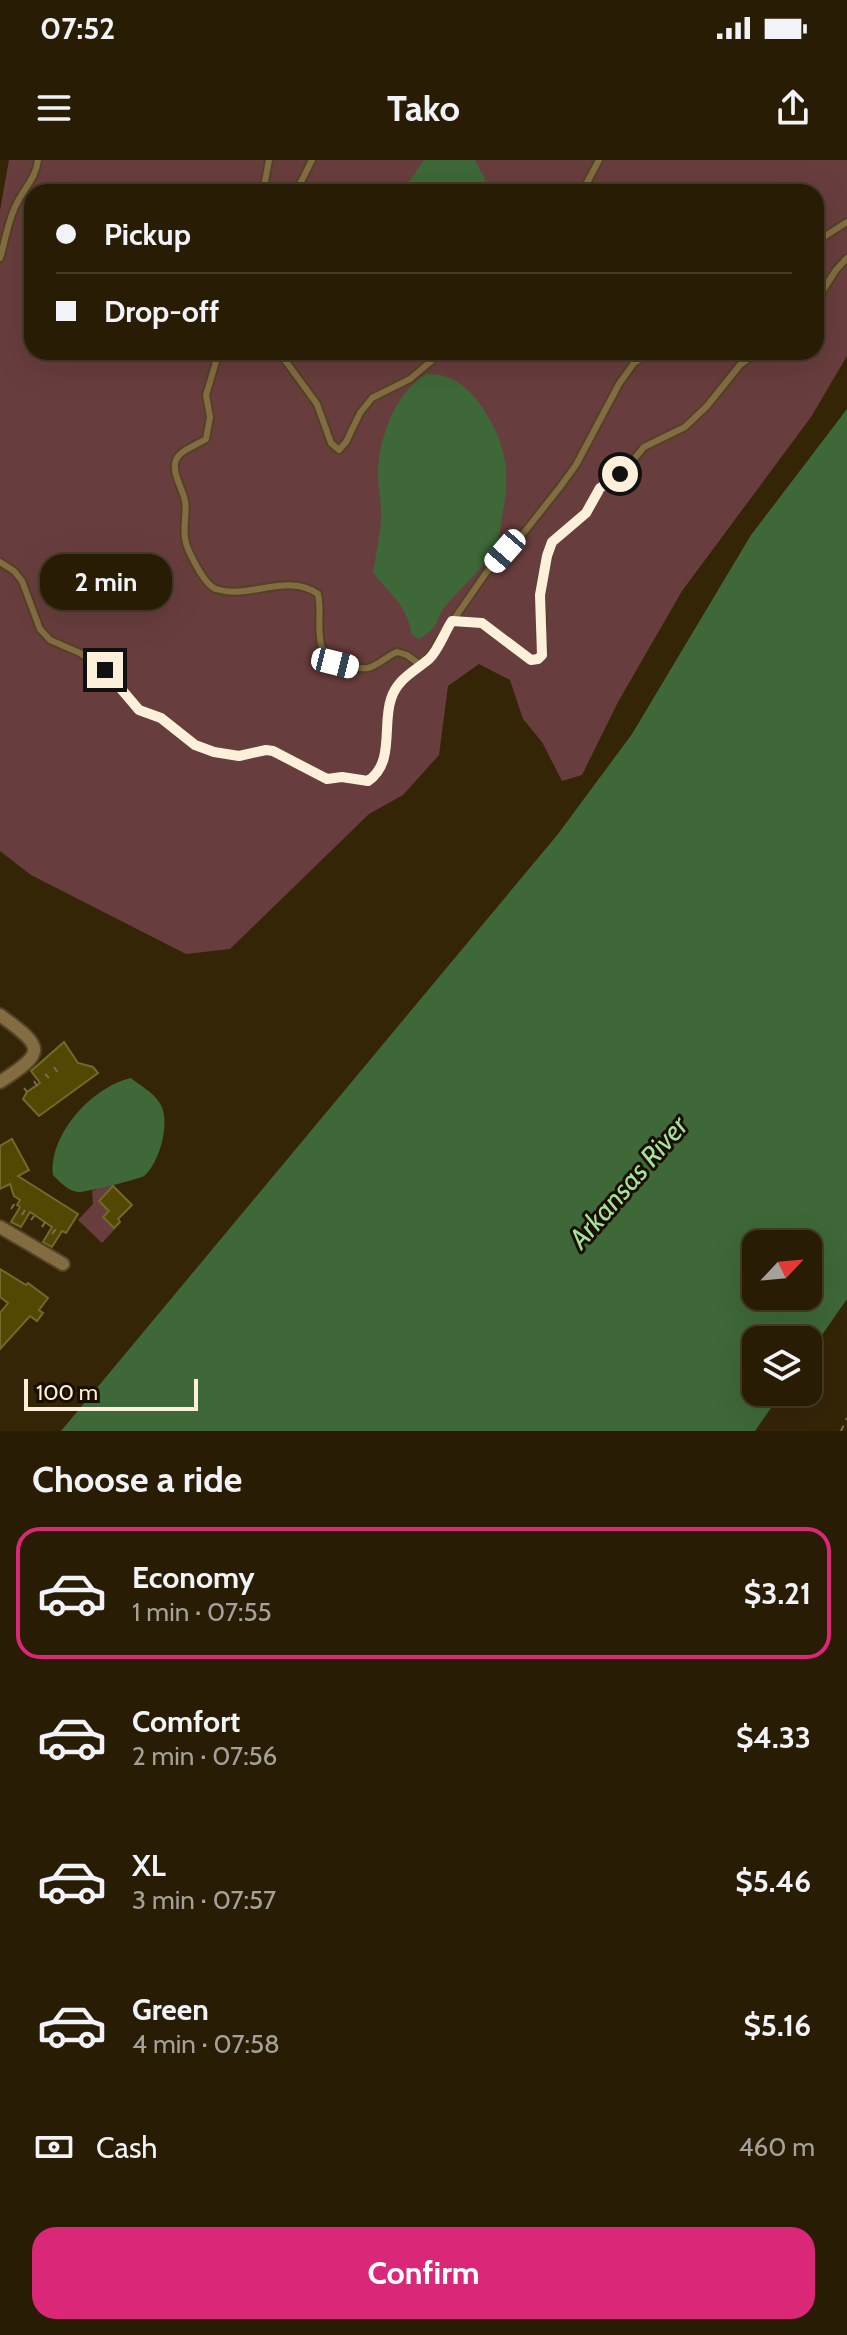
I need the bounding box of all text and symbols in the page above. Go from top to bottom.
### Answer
text: 07:52 [40,10,115,47]
icon: menu [32,86,76,130]
text: Tako [387,86,460,130]
icon: share [771,86,815,130]
text: Pickup [104,216,191,253]
text: Drop-off [104,293,219,330]
route start [602,456,638,492]
car [480,525,530,577]
callout: 2 min [39,554,171,610]
text: 2 min [75,566,137,598]
car [309,646,361,680]
route end [87,652,123,688]
water label: Arkansas River [560,1108,695,1256]
north arrow [742,1230,822,1310]
map controls [742,1230,822,1406]
button: layers [742,1326,822,1406]
scale bar [24,1375,198,1411]
text: 100 m [36,1379,98,1406]
text: Choose a ride [32,1457,242,1501]
icon: car [36,1557,108,1629]
text: Economy [132,1559,255,1596]
text: $3.21 [744,1575,811,1612]
text: 1 min · 07:55 [132,1596,272,1628]
icon: car [36,1701,108,1773]
text: Comfort [132,1703,240,1740]
text: $4.33 [736,1719,811,1756]
text: 2 min · 07:56 [132,1740,277,1772]
icon: car [36,1845,108,1917]
text: XL [132,1847,166,1884]
text: $5.46 [735,1863,811,1900]
text: 3 min · 07:57 [132,1884,276,1916]
icon: car [36,1989,108,2061]
text: Green [132,1991,209,2028]
text: $5.16 [743,2007,811,2044]
text: 4 min · 07:58 [132,2028,280,2060]
icon: cash [32,2125,76,2169]
text: Cash [96,2129,158,2166]
text: 460 m [738,2131,815,2163]
button: Confirm [32,2227,815,2319]

